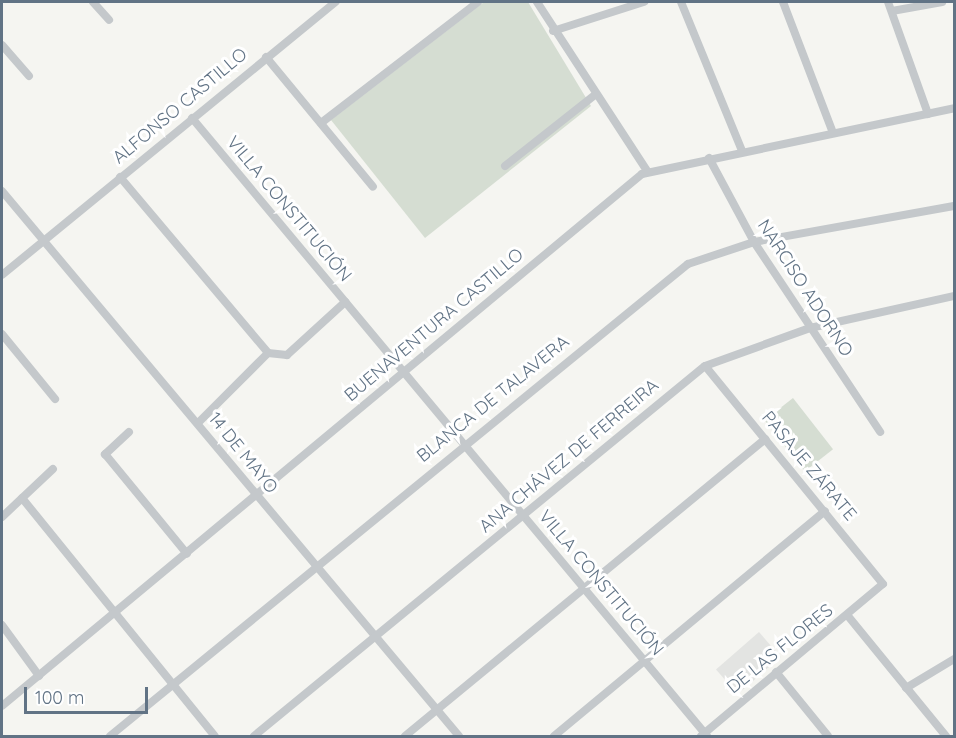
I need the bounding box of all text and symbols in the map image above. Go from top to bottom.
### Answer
street label: ALFONSO CASTILLO [108,44,252,168]
street label: VILLA CONSTITUCIÓN [222,132,356,286]
street label: NARCISO ADORNO [753,215,857,361]
street label: BUENAVENTURA CASTILLO [340,244,528,406]
street label: BLANCA DE TALAVERA [413,331,573,467]
street label: ANA CHÁVEZ DE FERREIRA [475,375,663,537]
street label: PASAJE ZÁRATE [757,407,861,525]
street label: 14 DE MAYO [204,408,282,498]
street label: VILLA CONSTITUCIÓN [534,506,668,660]
street label: DE LAS FLORES [723,600,837,698]
scale bar [27,675,152,713]
text: 100 m [35,686,84,709]

